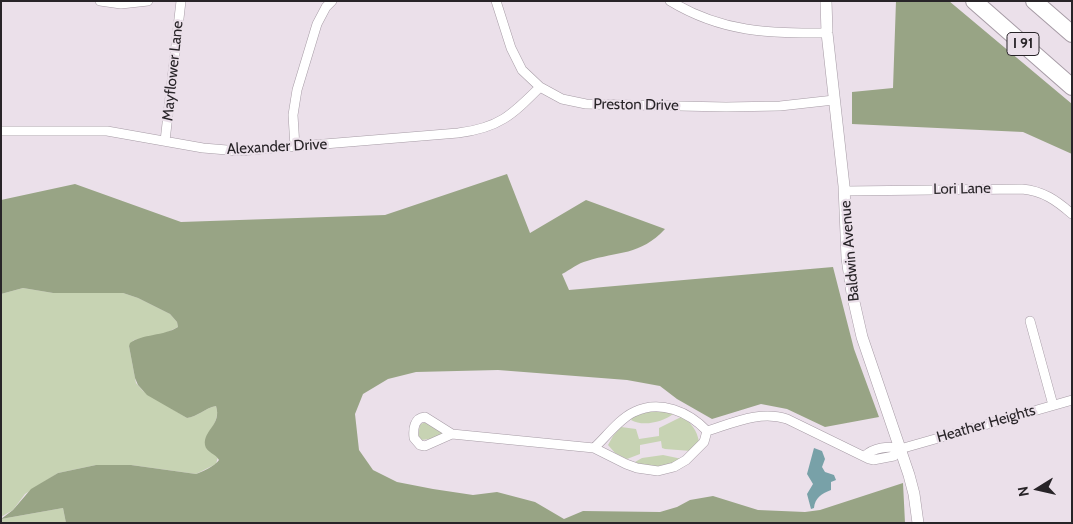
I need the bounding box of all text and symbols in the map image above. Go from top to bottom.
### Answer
street label: Mayflower Lane [159,20,187,122]
road number: I 91 [1007,33,1039,56]
street label: Preston Drive [593,95,679,115]
street label: Alexander Drive [226,135,328,159]
street label: Lori Lane [933,179,991,199]
street label: Baldwin Avenue [837,200,863,302]
street label: Heather Heights [934,401,1038,447]
north arrow [1013,464,1063,514]
text: N [1014,485,1033,498]

